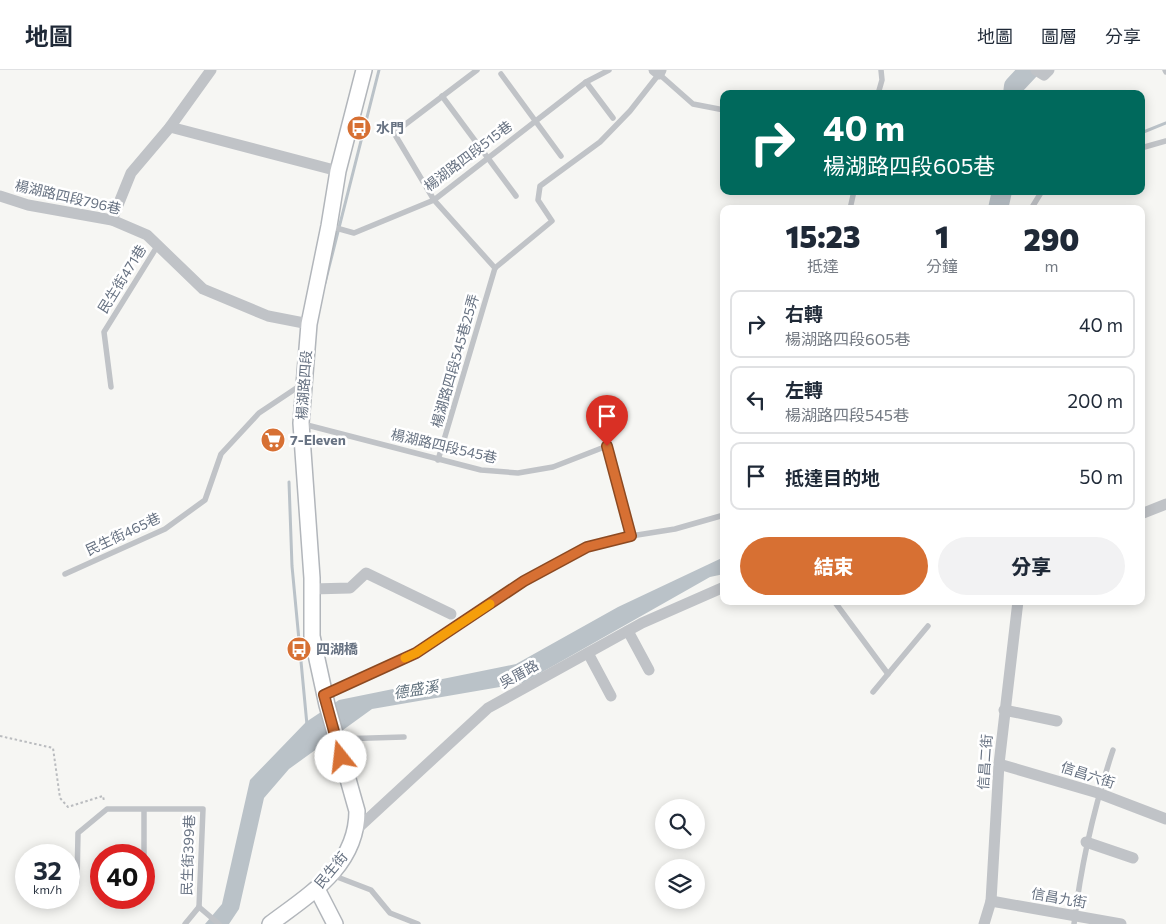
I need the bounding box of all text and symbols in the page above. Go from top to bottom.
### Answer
text: 地圖 [25,21,73,50]
text: 地圖 [977,25,1013,47]
text: 圖層 [1041,25,1077,47]
text: 分享 [1105,25,1141,47]
text: 40 m [823,105,905,148]
icon: right [740,110,805,175]
bus stop icon: 水門 [346,115,372,141]
street label: 楊湖路四段515巷 [420,117,515,194]
place label: 水門 [376,119,404,136]
text: 楊湖路四段605巷 [823,152,995,179]
street label: 楊湖路四段796巷 [13,176,123,217]
text: 15:23 [786,217,861,254]
text: 1 [935,217,949,254]
text: 290 [1024,220,1079,257]
street label: 民生街471巷 [94,241,149,316]
text: 抵達 [807,256,839,275]
text: 分鐘 [926,256,958,275]
text: m [1045,256,1059,275]
street label: 楊湖路四段545巷25弄 [427,292,482,430]
text: 右轉 [785,302,823,325]
icon: right [742,310,770,338]
text: 40 m [1079,313,1123,336]
text: 楊湖路四段605巷 [785,329,910,348]
street label: 楊湖路四段 [293,349,314,420]
text: 左轉 [785,378,823,401]
icon: left [742,386,770,414]
text: 200 m [1068,389,1123,412]
pin [586,395,628,446]
icon: arrive [593,402,621,430]
text: 楊湖路四段545巷 [785,405,909,424]
street label: 楊湖路四段545巷 [389,425,499,466]
supermarket icon: 7-Eleven [260,427,286,453]
place label: 7-Eleven [290,431,346,448]
icon: arrive [742,462,770,490]
text: 50 m [1079,465,1123,488]
text: 抵達目的地 [785,466,880,489]
street label: 民生街465巷 [83,509,163,558]
button: 結束 [740,537,928,595]
button: 分享 [938,537,1125,595]
bus stop icon: 四湖橋 [286,636,312,662]
place label: 四湖橋 [316,640,358,657]
street label: 吳厝路 [496,656,541,691]
water label: 德盛溪 [392,676,441,701]
position arrow [314,730,366,782]
street label: 信昌二街 [974,733,995,790]
street label: 信昌六街 [1059,758,1117,791]
map controls [655,799,705,909]
button: search [655,799,705,849]
street label: 民生街399巷 [178,814,197,896]
speed limit sign: 40 [90,844,155,909]
street label: 民生街 [311,848,351,891]
text: 32 [33,855,62,885]
button: layers [655,859,705,909]
text: km/h [33,882,62,896]
street label: 信昌九街 [1030,884,1088,911]

